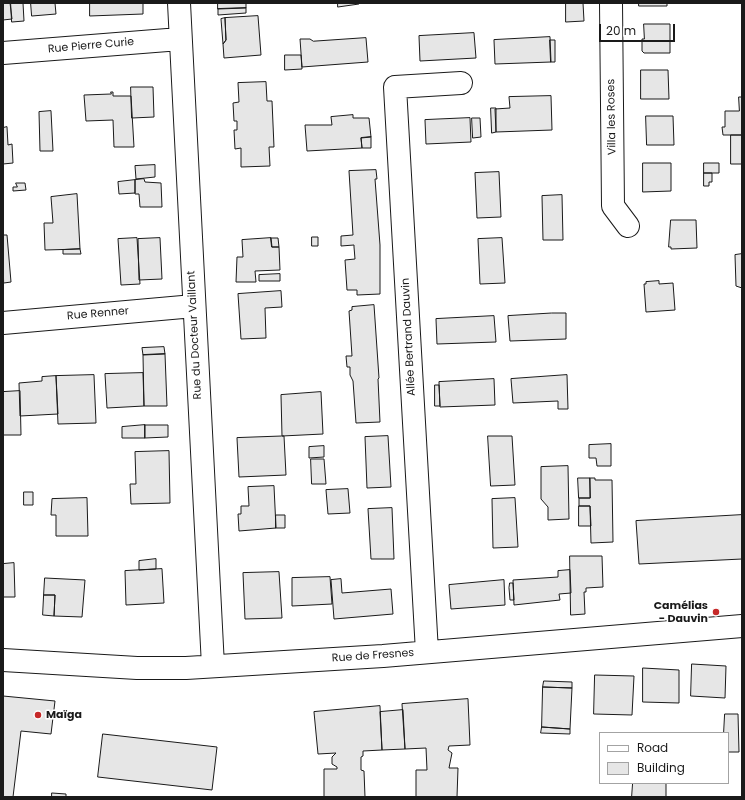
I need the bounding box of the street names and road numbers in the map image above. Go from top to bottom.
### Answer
street label: Rue Pierre Curie [47,36,135,56]
street label: Villa les Roses [605,79,619,155]
street label: Rue du Docteur Vaillant [185,270,205,400]
street label: Allée Bertrand Dauvin [399,278,419,396]
street label: Rue Renner [67,305,129,323]
street label: Rue de Fresnes [331,647,415,665]

